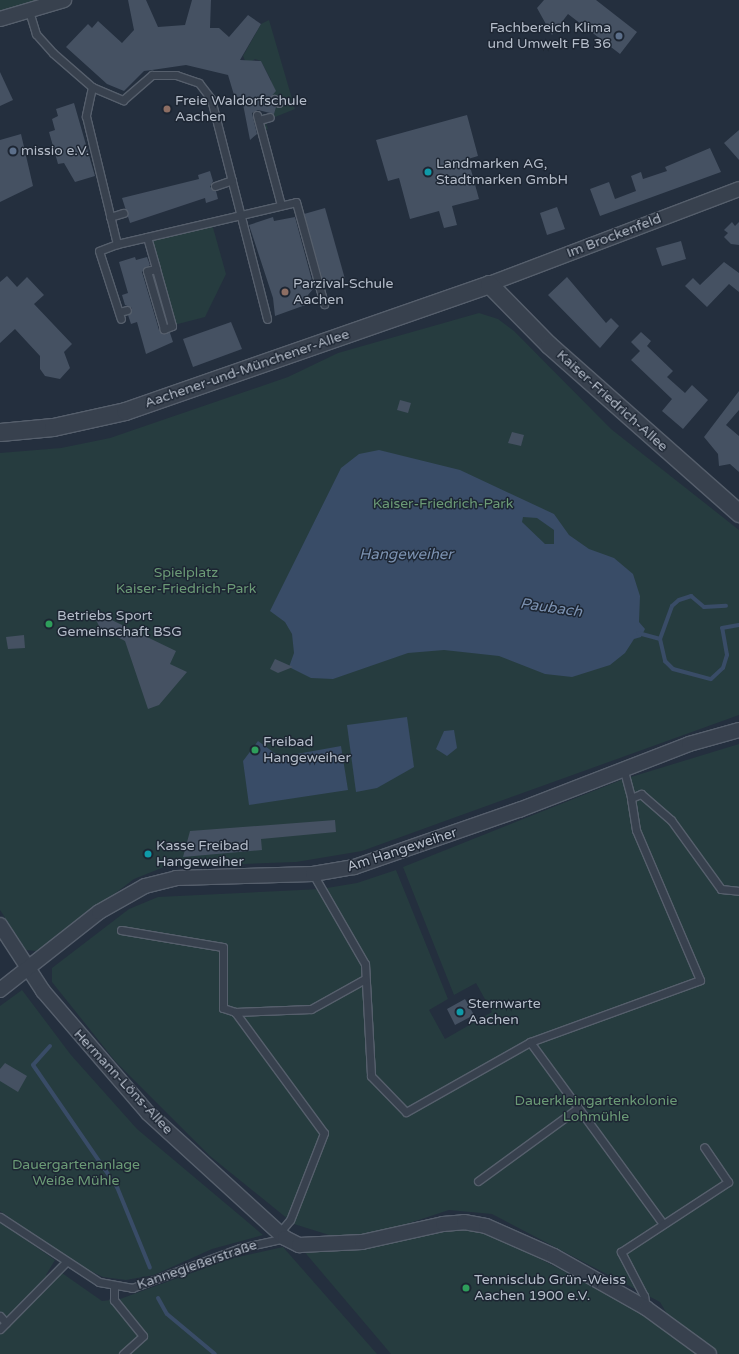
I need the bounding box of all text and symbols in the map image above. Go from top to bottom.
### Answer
place label: Fachbereich Klima und Umwelt FB 36 [488,20,611,52]
marker: Fachbereich Klima und Umwelt FB 36 [614,31,624,41]
place label: Freie Waldorfschule Aachen [175,93,307,126]
marker: Freie Waldorfschule Aachen [162,104,172,114]
place label: missio e.V. [21,143,90,159]
marker: missio e.V. [8,146,18,156]
place label: Landmarken AG, Stadtmarken GmbH [436,156,568,188]
marker: Landmarken AG, Stadtmarken GmbH [423,167,433,177]
street label: Im Brockenfeld [564,210,664,262]
place label: Parzival-Schule Aachen [293,276,394,308]
marker: Parzival-Schule Aachen [280,287,290,297]
street label: Aachener-und-Münchener-Allee [142,326,352,412]
street label: Kaiser-Friedrich-Allee [553,347,671,455]
park label: Kaiser-Friedrich-Park [373,496,513,512]
water label: Hangeweiher [359,546,453,564]
park label: Spielplatz Kaiser-Friedrich-Park [116,565,256,598]
water label: Paubach [519,595,583,621]
place label: Betriebs Sport Gemeinschaft BSG [57,608,182,640]
marker: Betriebs Sport Gemeinschaft BSG [44,619,54,629]
place label: Freibad Hangeweiher [263,734,351,766]
marker: Freibad Hangeweiher [250,745,260,755]
street label: Am Hangeweiher [345,824,459,876]
place label: Kasse Freibad Hangeweiher [156,838,248,870]
marker: Kasse Freibad Hangeweiher [143,849,153,859]
place label: Sternwarte Aachen [468,996,541,1028]
marker: Sternwarte Aachen [455,1007,465,1017]
street label: Hermann-Löns-Allee [70,1026,176,1138]
park label: Dauerkleingartenkolonie Lohmühle [515,1093,677,1126]
park label: Dauergartenanlage Weiße Mühle [12,1157,140,1190]
street label: Kannegießerstraße [135,1237,259,1293]
place label: Tennisclub Grün-Weiss Aachen 1900 e.V. [474,1272,626,1304]
marker: Tennisclub Grün-Weiss Aachen 1900 e.V. [461,1283,471,1293]

